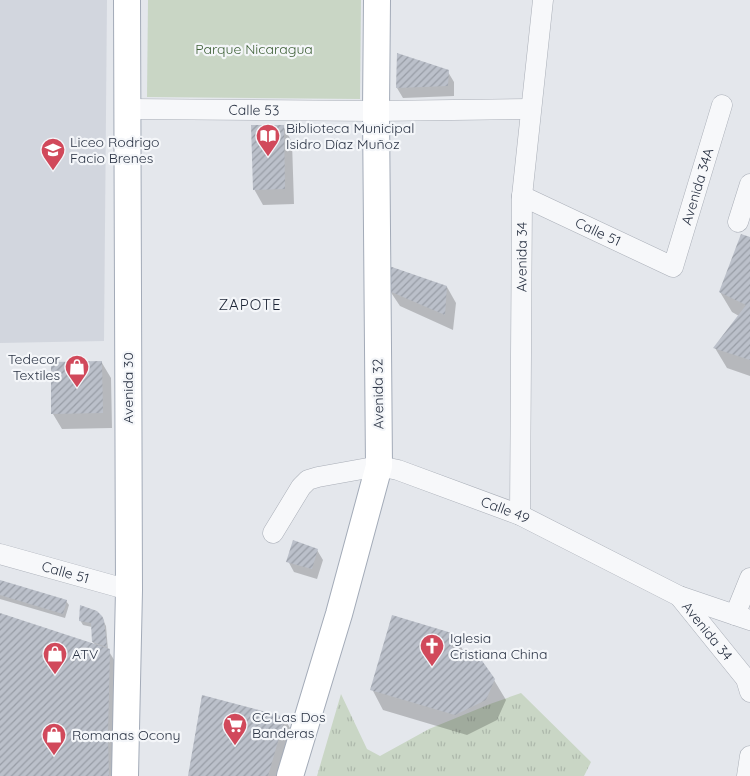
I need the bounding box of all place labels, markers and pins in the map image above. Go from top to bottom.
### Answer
place label: Biblioteca Municipal Isidro Díaz Muñoz [286,119,414,153]
library icon: Biblioteca Municipal Isidro Díaz Muñoz [255,123,281,157]
place label: Liceo Rodrigo Facio Brenes [70,133,159,167]
school or university icon: Liceo Rodrigo Facio Brenes [40,137,66,171]
place label: Tedecor Textiles [8,350,61,384]
shop icon: Tedecor Textiles [64,354,90,388]
place label: Iglesia Cristiana China [450,629,547,663]
church icon: Iglesia Cristiana China [419,633,445,667]
shop icon: ATV [42,641,68,675]
place label: ATV [72,645,98,663]
place label: CC Las Dos Banderas [252,708,326,742]
supermarket icon: CC Las Dos Banderas [222,712,248,746]
shop icon: Romanas Ocony [41,722,67,756]
place label: Romanas Ocony [72,726,181,744]

